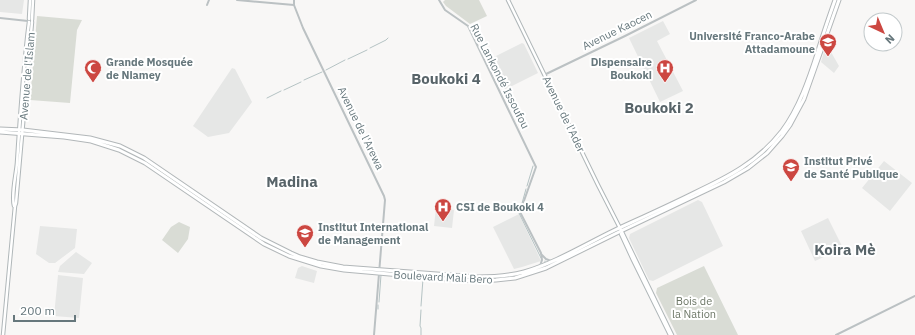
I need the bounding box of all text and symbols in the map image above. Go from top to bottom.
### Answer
street label: Avenue Kaocen [580,7,654,53]
north arrow [863,12,903,52]
street label: Rue Lankondé Issoufou [467,21,533,131]
place label: Université Franco-Arabe Attadamoune [689,29,815,56]
street label: Avenue de l'Islam [16,31,38,121]
text: N [882,31,898,47]
school or university icon: Université Franco-Arabe Attadamoune [818,32,838,57]
place label: Grande Mosquée de Niamey [106,55,193,82]
place label: Dispensaire Boukoki [591,55,652,82]
mosque icon: Grande Mosquée de Niamey [83,58,103,83]
hospital icon: Dispensaire Boukoki [655,58,675,83]
district label: Boukoki 4 [411,69,481,88]
street label: Avenue de l'Ader [540,74,588,154]
street label: Avenue de l'Arewa [335,84,387,172]
district label: Boukoki 2 [624,98,694,117]
place label: Institut Privé de Santé Publique [804,154,898,181]
school or university icon: Institut Privé de Santé Publique [781,157,801,182]
district label: Madina [266,172,318,191]
hospital icon: CSI de Boukoki 4 [433,197,453,222]
place label: CSI de Boukoki 4 [456,200,544,214]
place label: Institut International de Management [318,220,429,247]
school or university icon: Institut International de Management [295,223,315,248]
district label: Koira Mè [814,240,876,259]
street label: Boulevard Mali Bero [393,267,493,287]
park label: Bois de la Nation [672,294,716,321]
scale bar [14,297,75,323]
text: 200 m [20,303,55,318]

